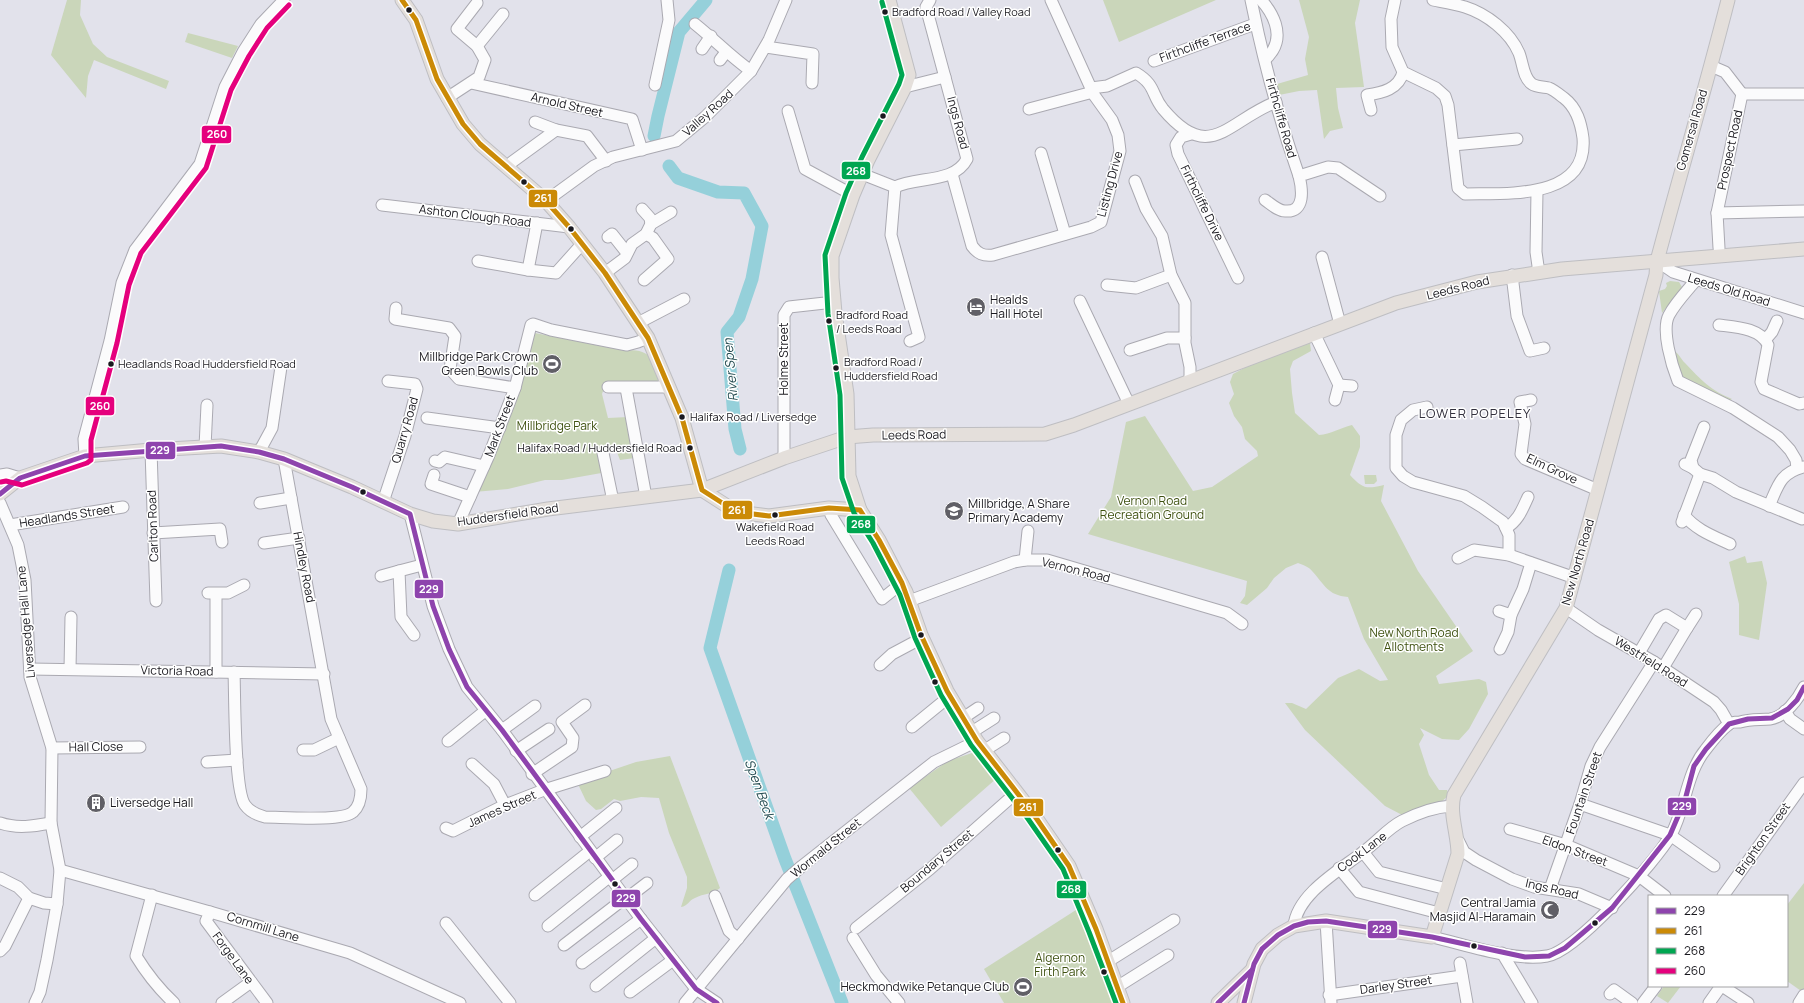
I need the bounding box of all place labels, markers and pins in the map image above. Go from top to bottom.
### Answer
place label: Bradford Road / Valley Road [892,4,1030,19]
unlabelled marker [404,5,414,15]
marker: Bradford Road / Valley Road [880,7,890,17]
unlabelled marker [878,111,888,121]
unlabelled marker [519,177,529,187]
unlabelled marker [566,224,576,234]
place label: Healds Hall Hotel [990,291,1043,322]
hotel icon: Healds Hall Hotel [965,296,987,318]
place label: Bradford Road / Leeds Road [836,307,908,336]
marker: Bradford Road / Leeds Road [824,316,834,326]
place label: Millbridge Park Crown Green Bowls Club [419,348,538,379]
sports icon: Millbridge Park Crown Green Bowls Club [541,353,563,375]
place label: Bradford Road / Huddersfield Road [844,354,937,383]
place label: Headlands Road Huddersfield Road [118,356,296,371]
marker: Headlands Road Huddersfield Road [106,359,116,369]
marker: Bradford Road / Huddersfield Road [831,363,841,373]
place label: Halifax Road / Liversedge [690,409,817,424]
marker: Halifax Road / Liversedge [677,412,687,422]
place label: Halifax Road / Huddersfield Road [517,440,682,455]
marker: Halifax Road / Huddersfield Road [685,443,695,453]
unlabelled marker [358,487,368,497]
place label: Millbridge, A Share Primary Academy [968,495,1070,526]
school or university icon: Millbridge, A Share Primary Academy [943,500,965,522]
marker: Wakefield Road Leeds Road [770,510,780,520]
place label: Wakefield Road Leeds Road [736,519,814,548]
unlabelled marker [916,630,926,640]
unlabelled marker [930,677,940,687]
building icon: Liversedge Hall [85,792,107,814]
place label: Liversedge Hall [110,794,193,811]
unlabelled marker [1053,845,1063,855]
unlabelled marker [610,879,620,889]
place label: Central Jamia Masjid Al-Haramain [1430,894,1536,925]
mosque icon: Central Jamia Masjid Al-Haramain [1539,899,1561,921]
unlabelled marker [1590,918,1600,928]
unlabelled marker [1469,941,1479,951]
unlabelled marker [1099,967,1109,977]
sports icon: Heckmondwike Petanque Club [1012,976,1034,998]
place label: Heckmondwike Petanque Club [840,978,1009,995]

